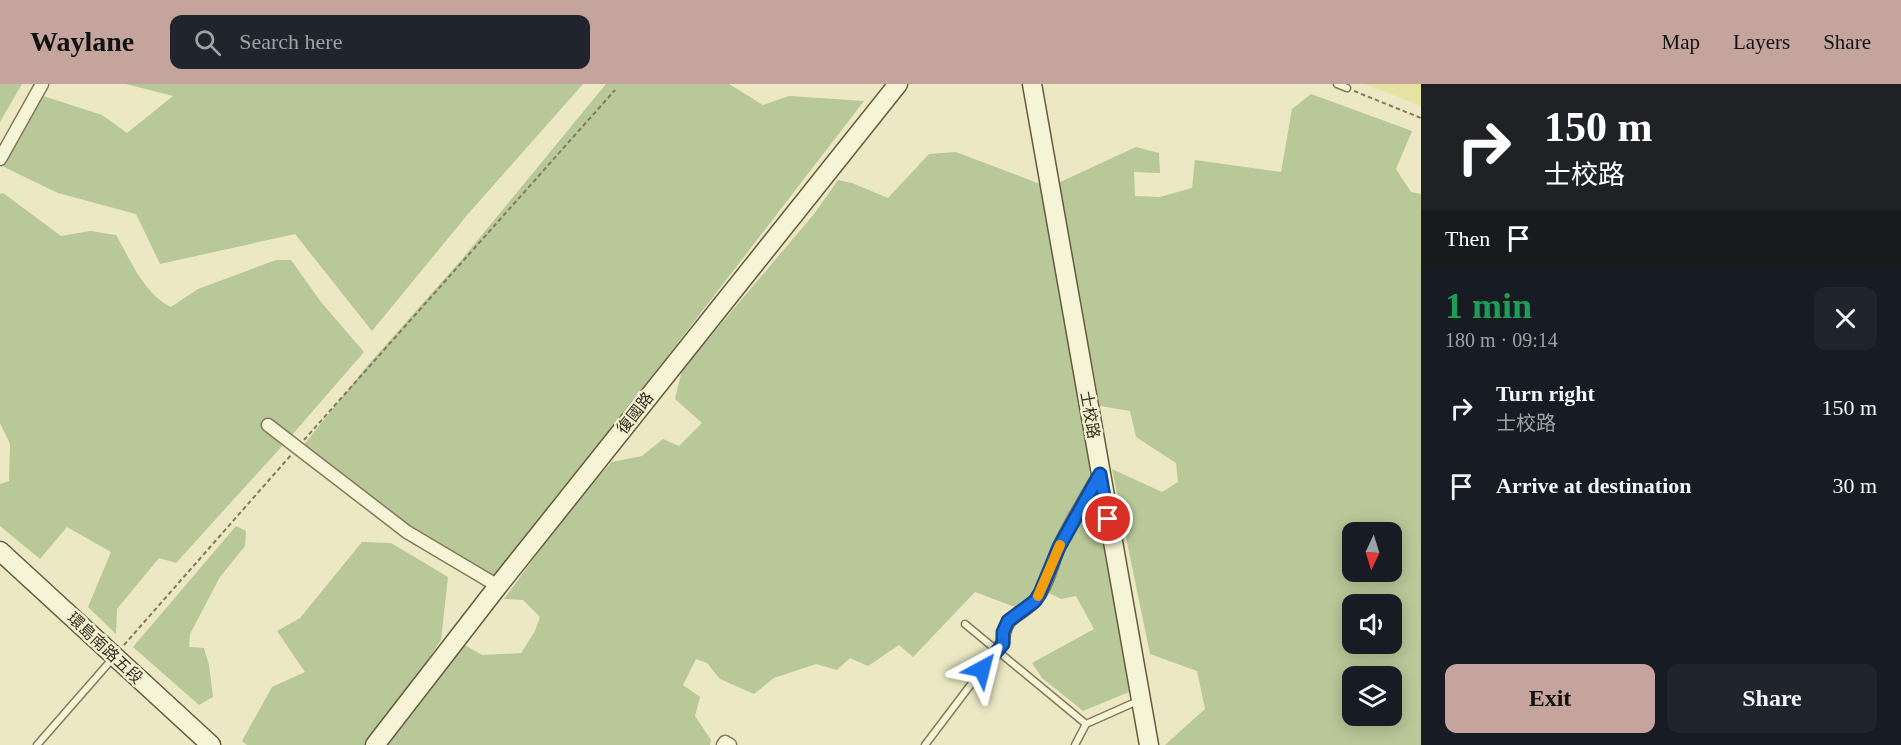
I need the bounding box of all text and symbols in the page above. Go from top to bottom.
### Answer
search box [170,15,590,69]
text: Waylane [30,26,134,57]
icon: search [191,26,224,59]
text: Search here [239,29,342,54]
text: Map [1662,30,1700,54]
text: Layers [1733,30,1790,54]
text: Share [1823,30,1871,54]
text: 150 m [1544,104,1653,150]
icon: right [1445,108,1523,186]
text: 士校路 [1544,160,1625,190]
icon: arrive [1502,222,1535,255]
text: Then [1445,226,1490,251]
text: 1 min [1445,286,1532,326]
button: close [1814,287,1877,350]
text: 180 m · 09:14 [1445,329,1558,351]
text: Turn right [1496,381,1595,406]
street label: 復國路 [614,389,656,437]
street label: 士校路 [1077,390,1103,440]
icon: right [1445,392,1478,425]
text: 150 m [1821,395,1877,420]
text: 士校路 [1496,412,1556,434]
icon: arrive [1445,470,1478,503]
text: Arrive at destination [1496,473,1692,498]
text: 30 m [1832,473,1877,498]
pin [1082,493,1133,544]
icon: arrive [1091,502,1124,535]
north arrow [1342,522,1402,582]
map controls [1342,522,1402,726]
button: sound [1342,594,1402,654]
street label: 環島南路五段 [64,609,146,687]
position arrow [950,637,1014,701]
button: Exit [1445,664,1655,733]
button: Share [1667,664,1877,733]
button: layers [1342,666,1402,726]

